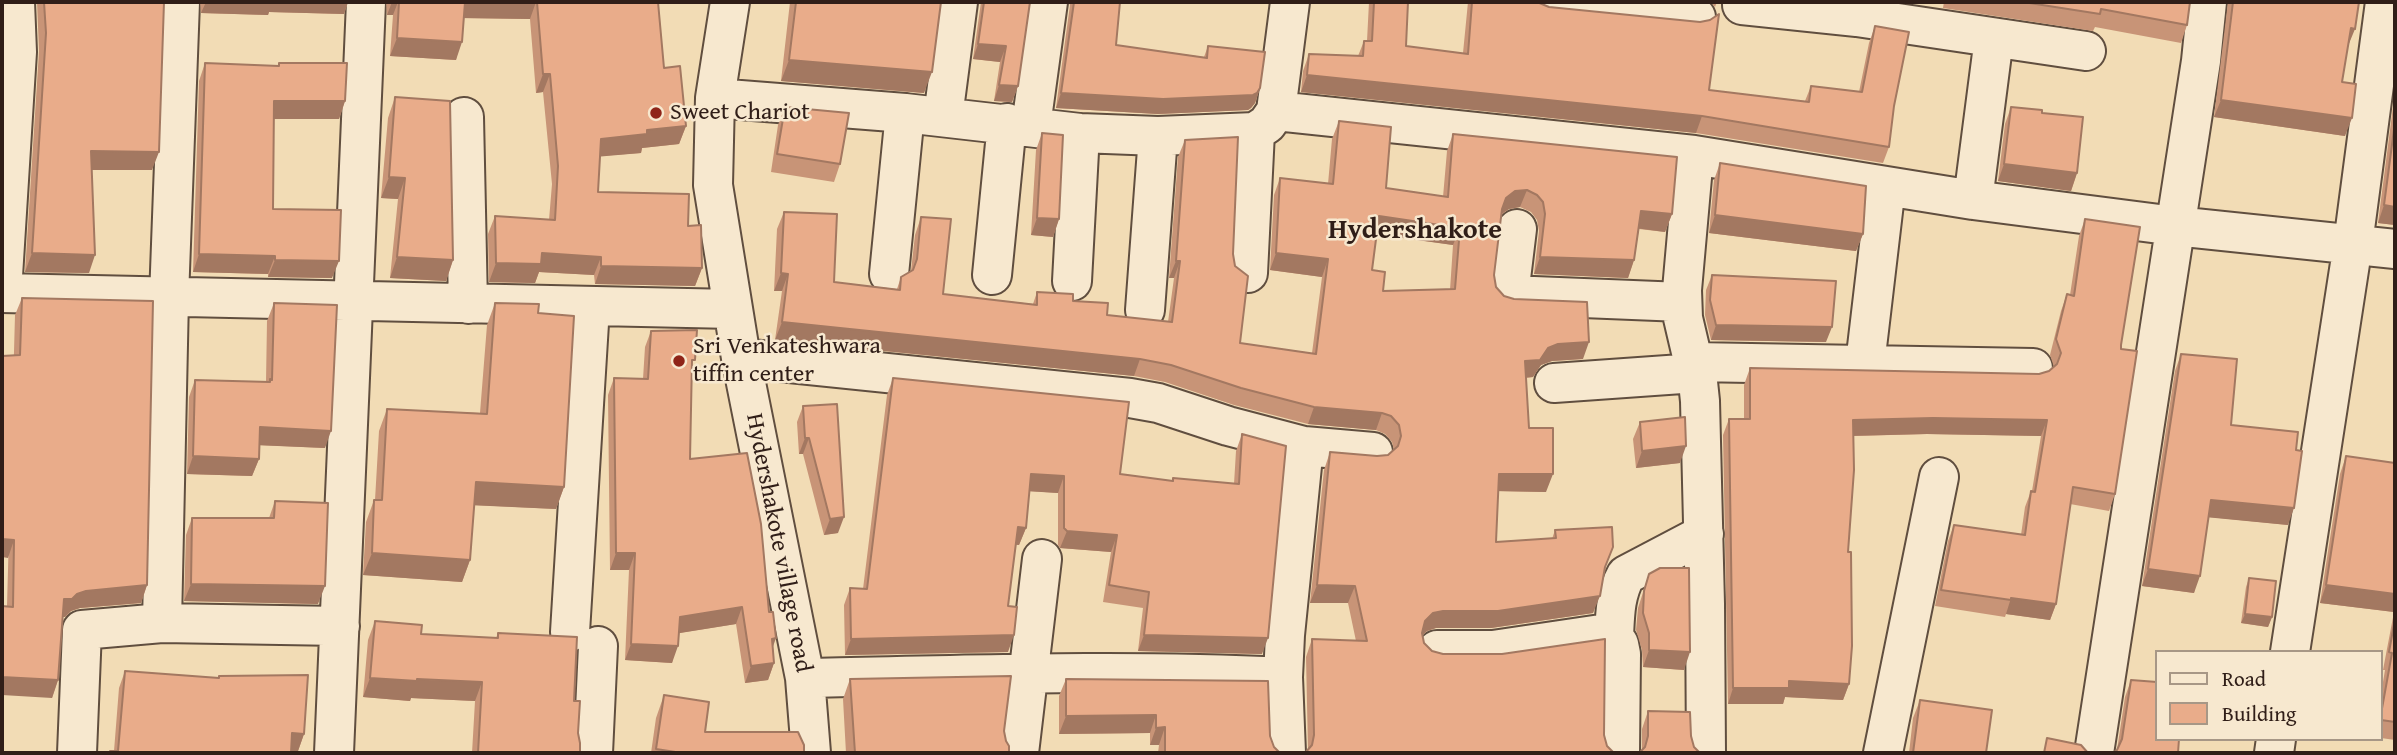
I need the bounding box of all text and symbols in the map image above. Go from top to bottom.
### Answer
place label: Sweet Chariot [670,99,810,127]
marker: Sweet Chariot [648,105,664,121]
district label: Hydershakote [1328,214,1502,248]
place label: Sri Venkateshwara tiffin center [693,333,881,389]
marker: Sri Venkateshwara tiffin center [671,353,687,369]
street label: Hydershakote village road [739,411,817,675]
legend [2156,650,2383,741]
text: Road [2222,663,2266,694]
text: Building [2222,698,2296,729]

